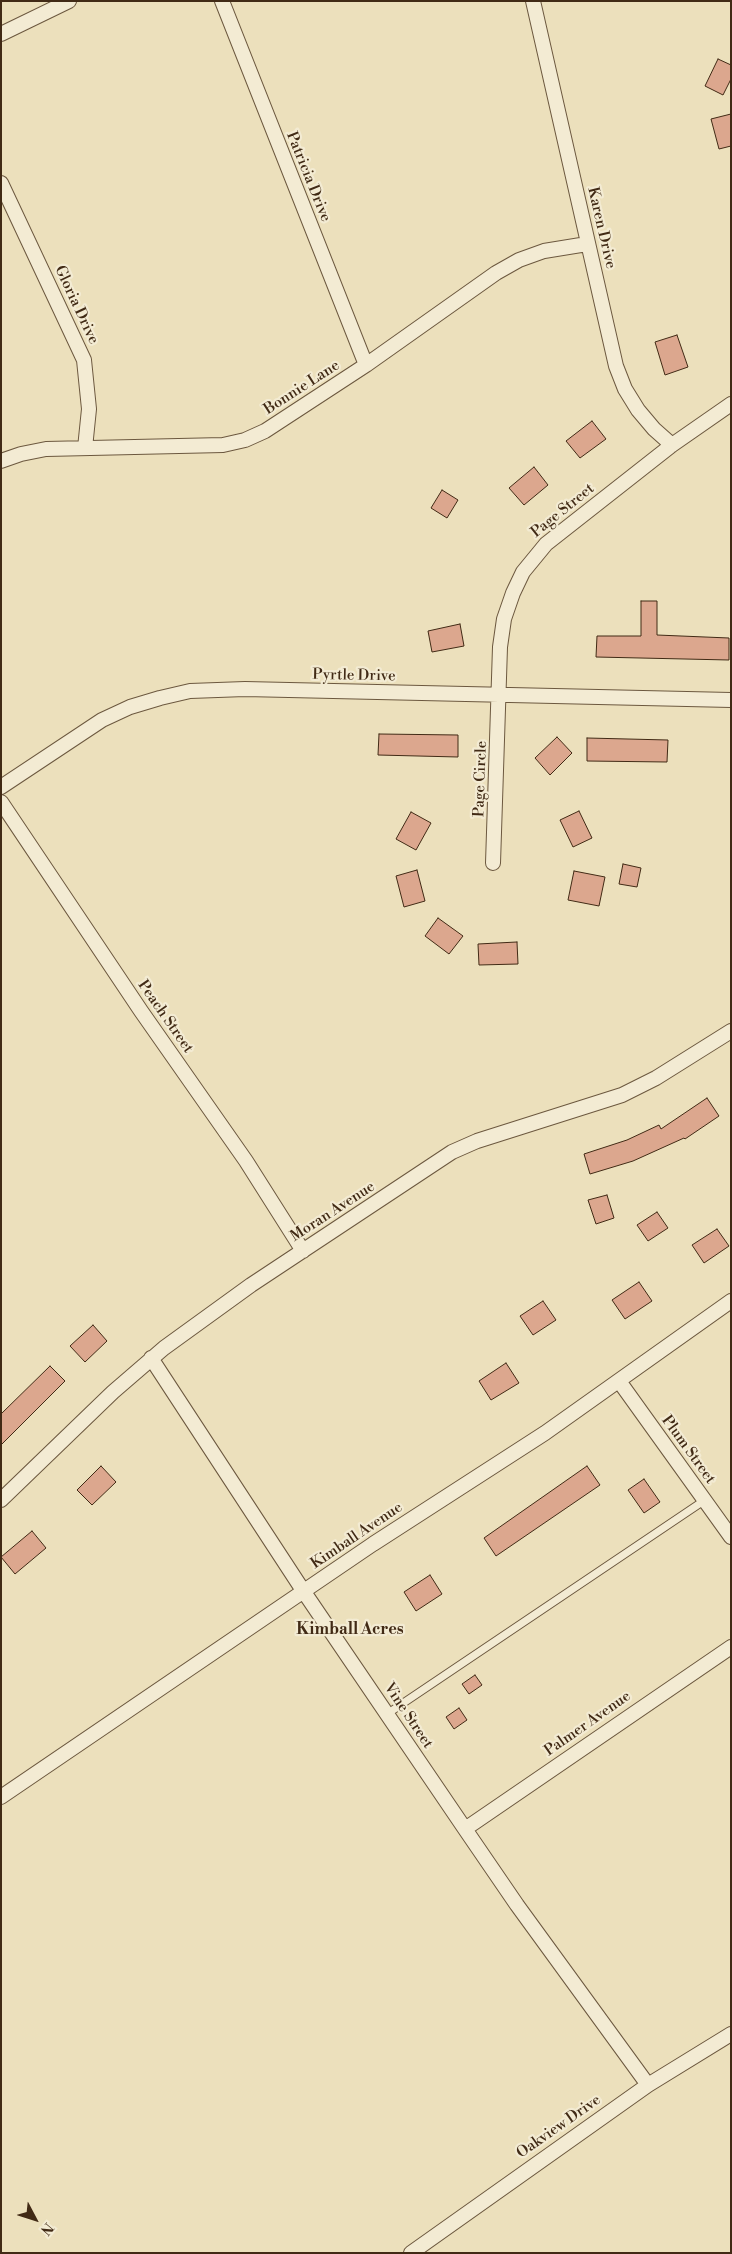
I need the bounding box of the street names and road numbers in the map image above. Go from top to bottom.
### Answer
street label: Patricia Drive [282,129,334,225]
street label: Karen Drive [583,185,619,271]
street label: Gloria Drive [50,263,102,347]
street label: Bonnie Lane [261,357,343,419]
street label: Page Street [528,480,598,542]
street label: Pyrtle Drive [312,666,396,686]
street label: Page Circle [471,741,491,817]
street label: Peach Street [133,977,197,1057]
street label: Moran Avenue [287,1178,379,1246]
street label: Plum Street [657,1412,719,1488]
street label: Kimball Avenue [308,1499,406,1573]
street label: Vine Street [380,1680,436,1752]
street label: Palmer Avenue [541,1688,635,1760]
street label: Oakview Drive [513,2091,605,2163]

